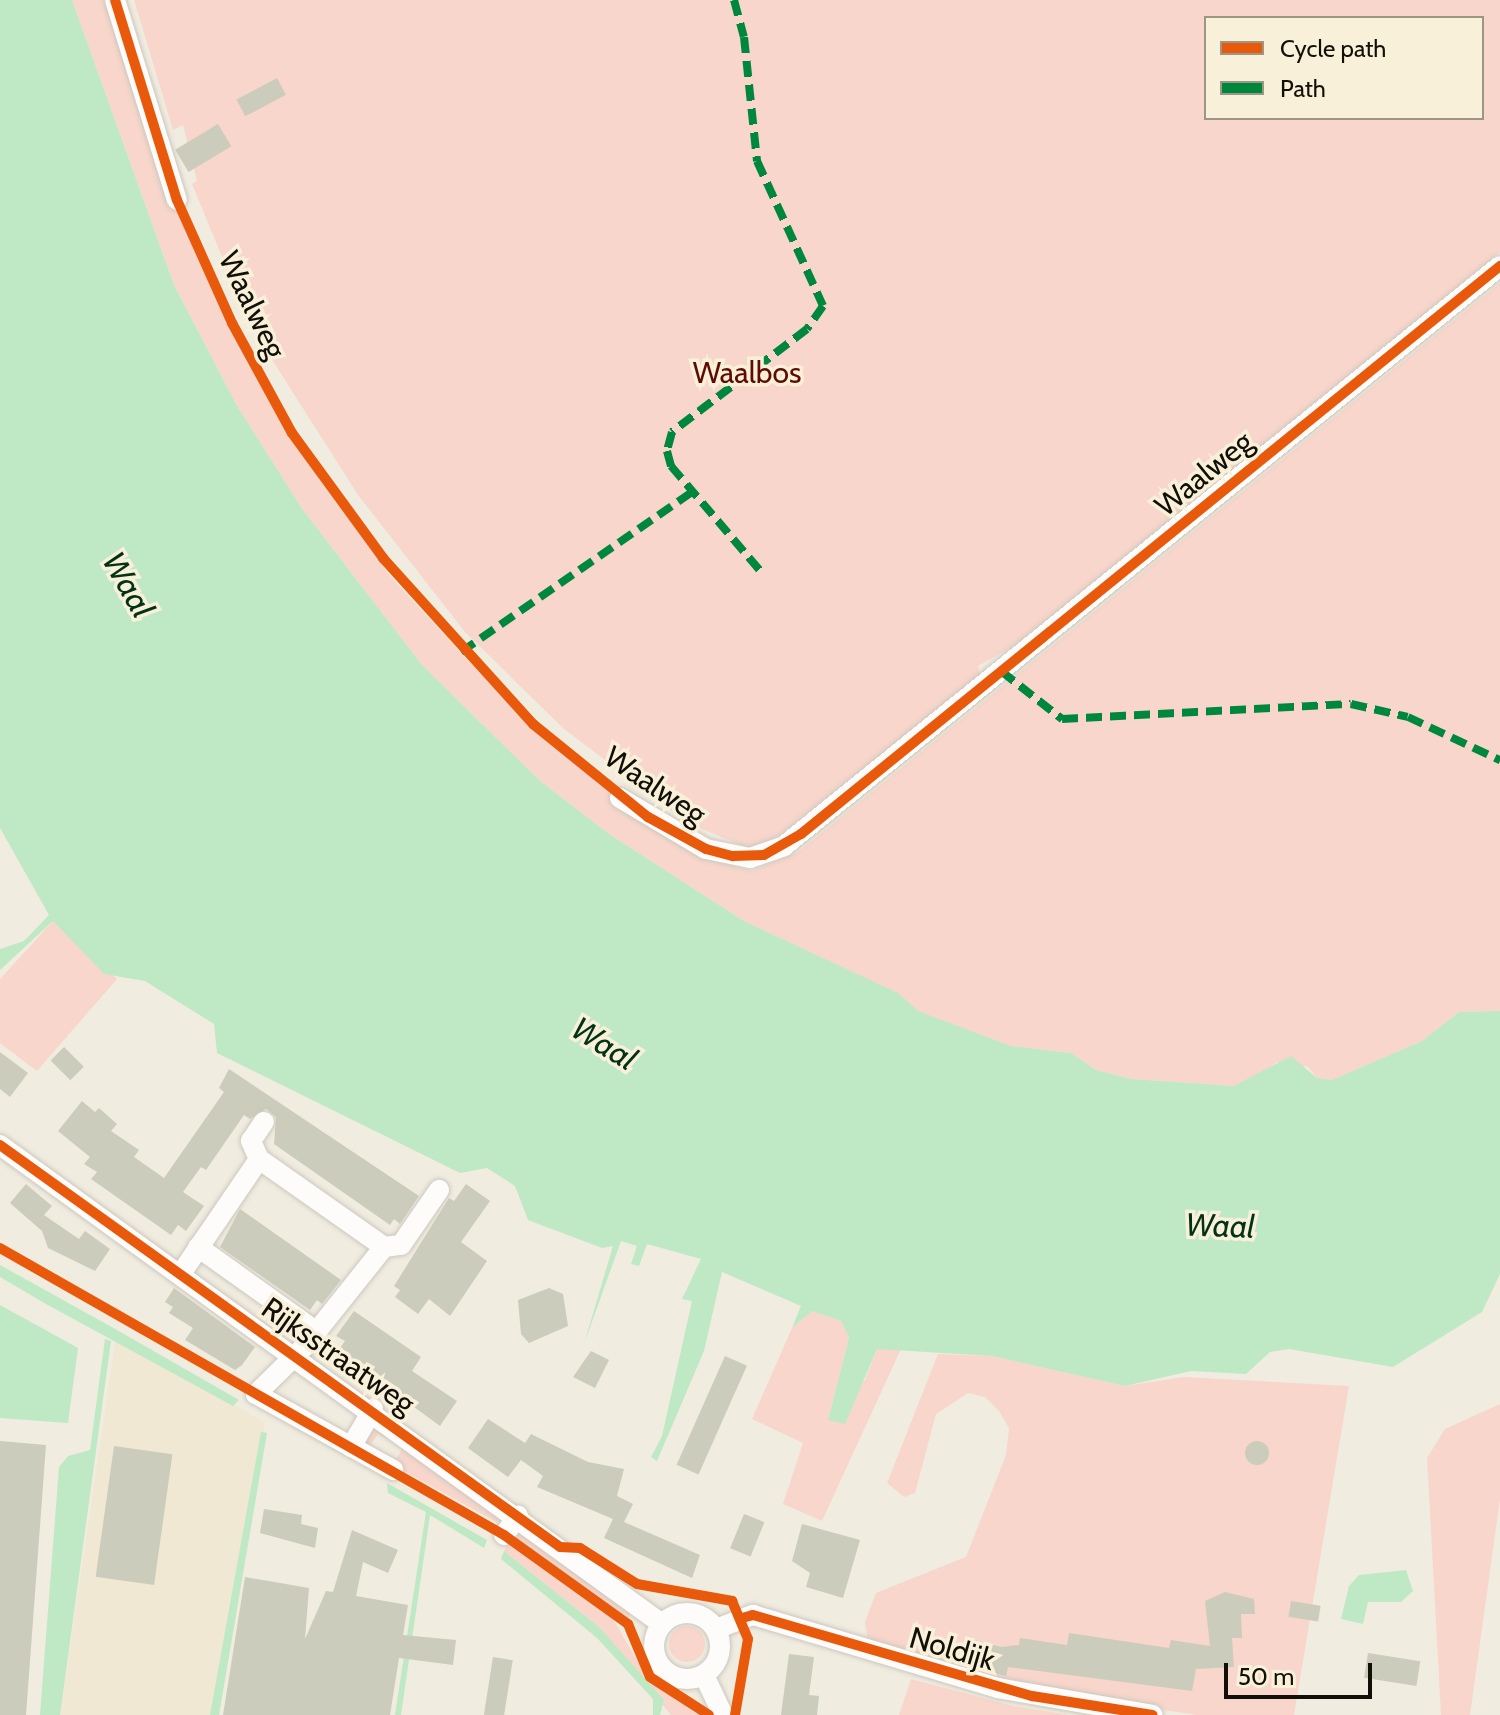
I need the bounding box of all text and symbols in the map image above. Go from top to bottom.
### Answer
legend [1204,16,1484,120]
text: Cycle path [1280,34,1386,63]
text: Path [1280,74,1326,103]
street label: Waalweg [211,246,293,364]
park label: Waalbos [693,355,801,391]
street label: Waalweg [1148,424,1260,524]
water label: Waal [94,545,162,625]
street label: Waalweg [597,739,713,833]
water label: Waal [564,1009,644,1079]
water label: Waal [1185,1206,1255,1246]
street label: Rijksstraatweg [254,1290,422,1422]
street label: Noldijk [905,1620,999,1678]
scale bar [1228,1647,1376,1697]
text: 50 m [1238,1662,1294,1691]

